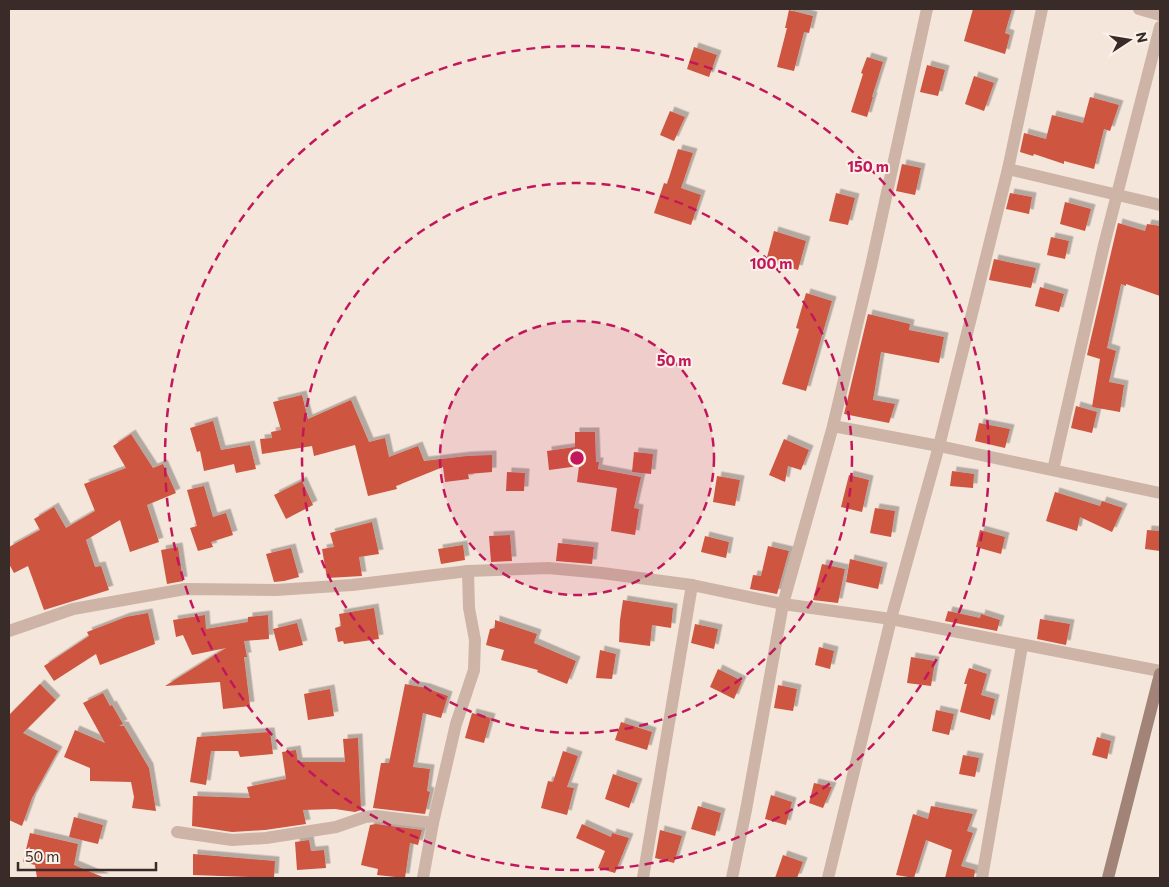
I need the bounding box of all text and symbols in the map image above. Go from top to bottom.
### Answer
north arrow [1104,15,1154,65]
text: N [1133,30,1152,44]
text: 150 m [847,157,889,175]
text: 100 m [750,254,792,272]
text: 50 m [657,351,691,369]
centre of rings [568,449,586,467]
scale bar [18,840,155,872]
text: 50 m [25,847,59,865]

